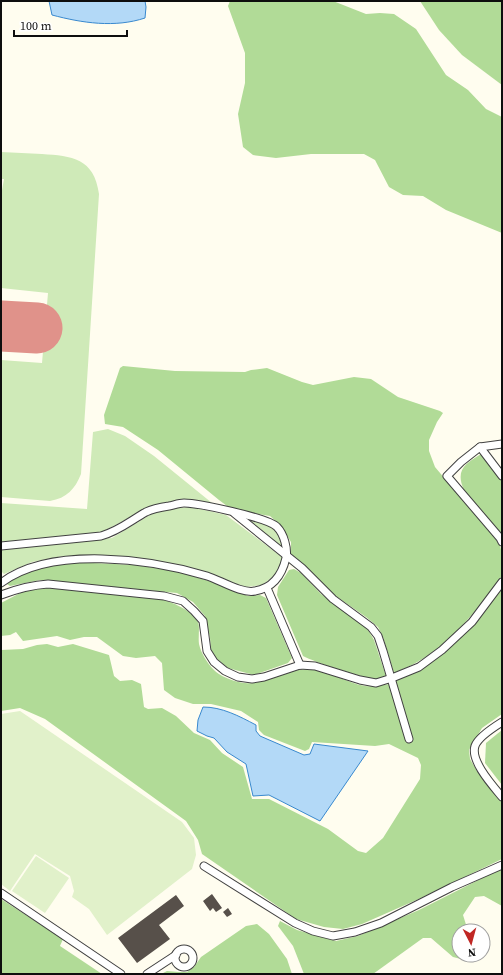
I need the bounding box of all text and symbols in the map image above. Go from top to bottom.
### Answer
scale bar [14,12,127,38]
text: 100 m [20,18,52,34]
north arrow [451,923,491,963]
text: N [467,945,477,960]

